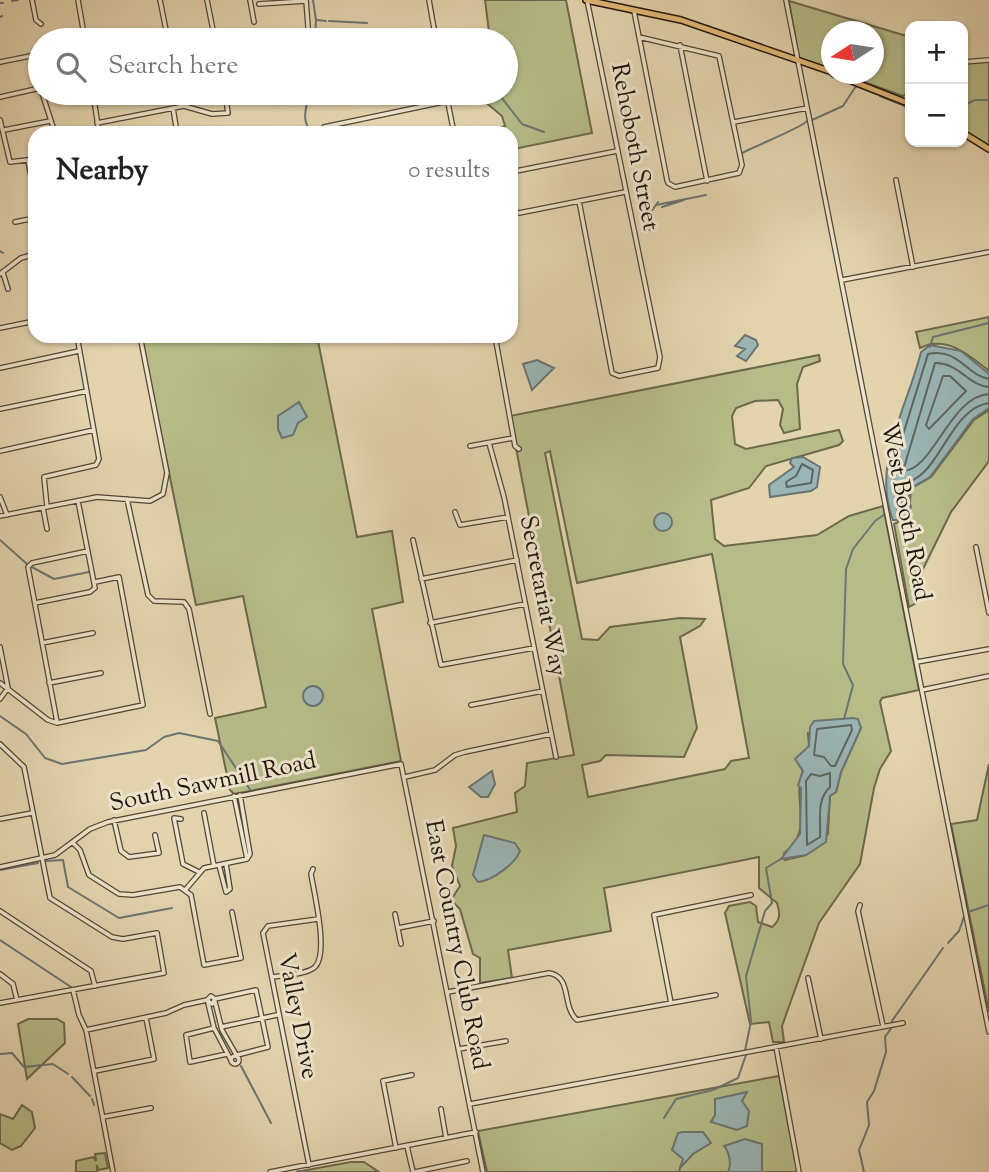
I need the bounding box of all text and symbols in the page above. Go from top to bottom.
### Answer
north arrow [821,21,884,84]
map controls [905,21,968,147]
button: + [905,21,968,84]
search box [28,28,518,105]
icon: search [52,48,90,86]
text: Search here [108,48,238,85]
street label: Rehoboth Street [601,60,667,234]
button: − [905,84,968,147]
text: Nearby [56,150,148,193]
text: 0 results [408,155,490,188]
street label: West Booth Road [871,420,939,604]
street label: Secretariat Way [510,513,574,679]
street label: South Sawmill Road [106,744,320,822]
street label: East Country Club Road [415,817,497,1073]
street label: Valley Drive [268,950,326,1082]

